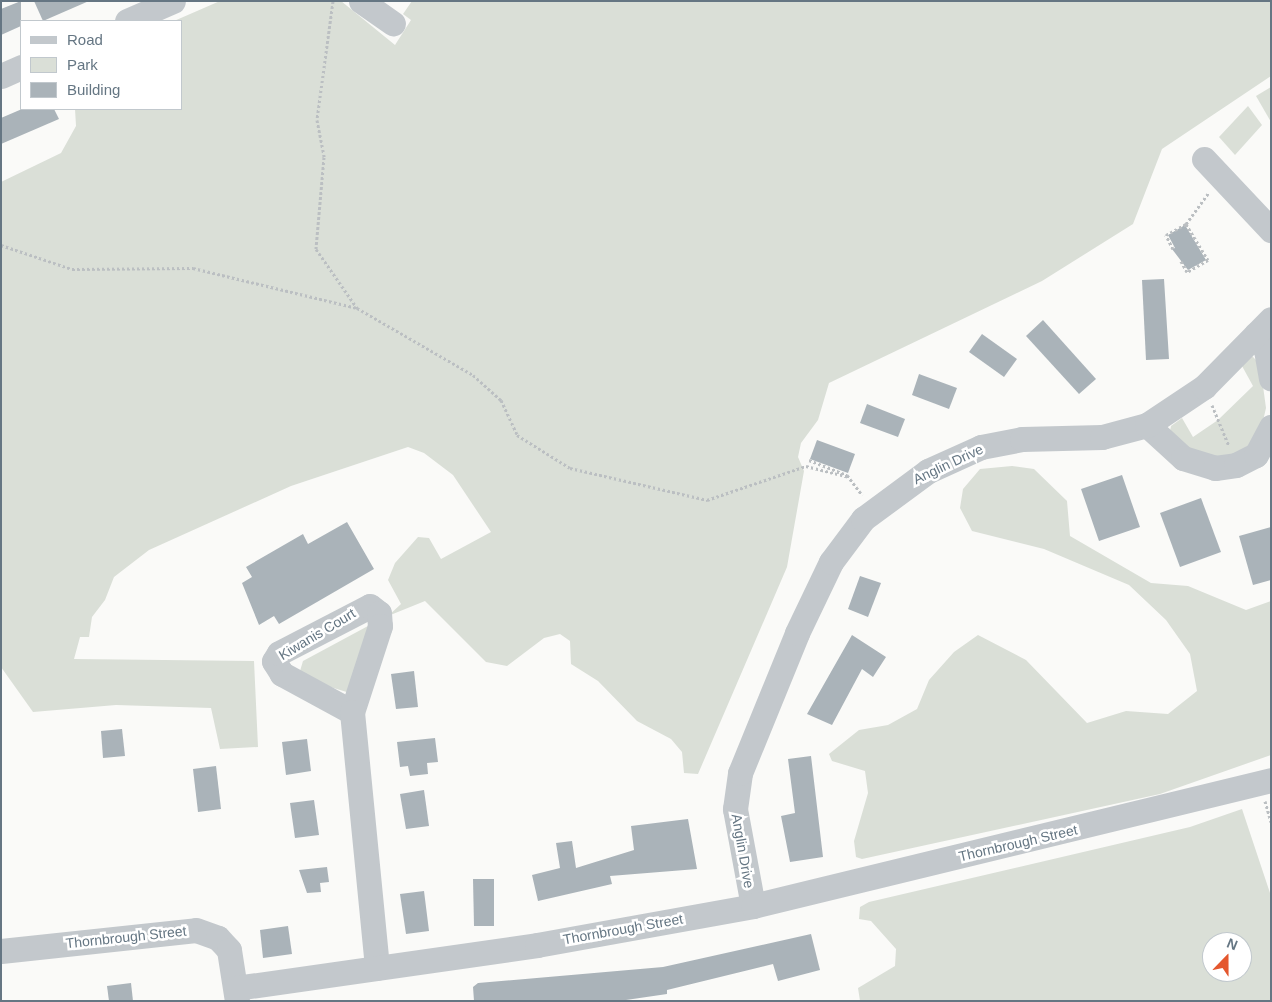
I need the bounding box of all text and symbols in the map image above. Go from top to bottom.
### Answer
legend [20,20,182,110]
text: Road [67,31,103,48]
text: Park [67,56,98,73]
text: Building [67,81,120,98]
street label: Anglin Drive [910,440,986,488]
street label: Kiwanis Court [276,605,358,663]
street label: Anglin Drive [728,812,758,890]
street label: Thornbrough Street [957,821,1079,865]
street label: Thornbrough Street [562,910,684,948]
street label: Thornbrough Street [65,922,187,952]
north arrow [1202,932,1252,982]
text: N [1225,935,1240,953]

